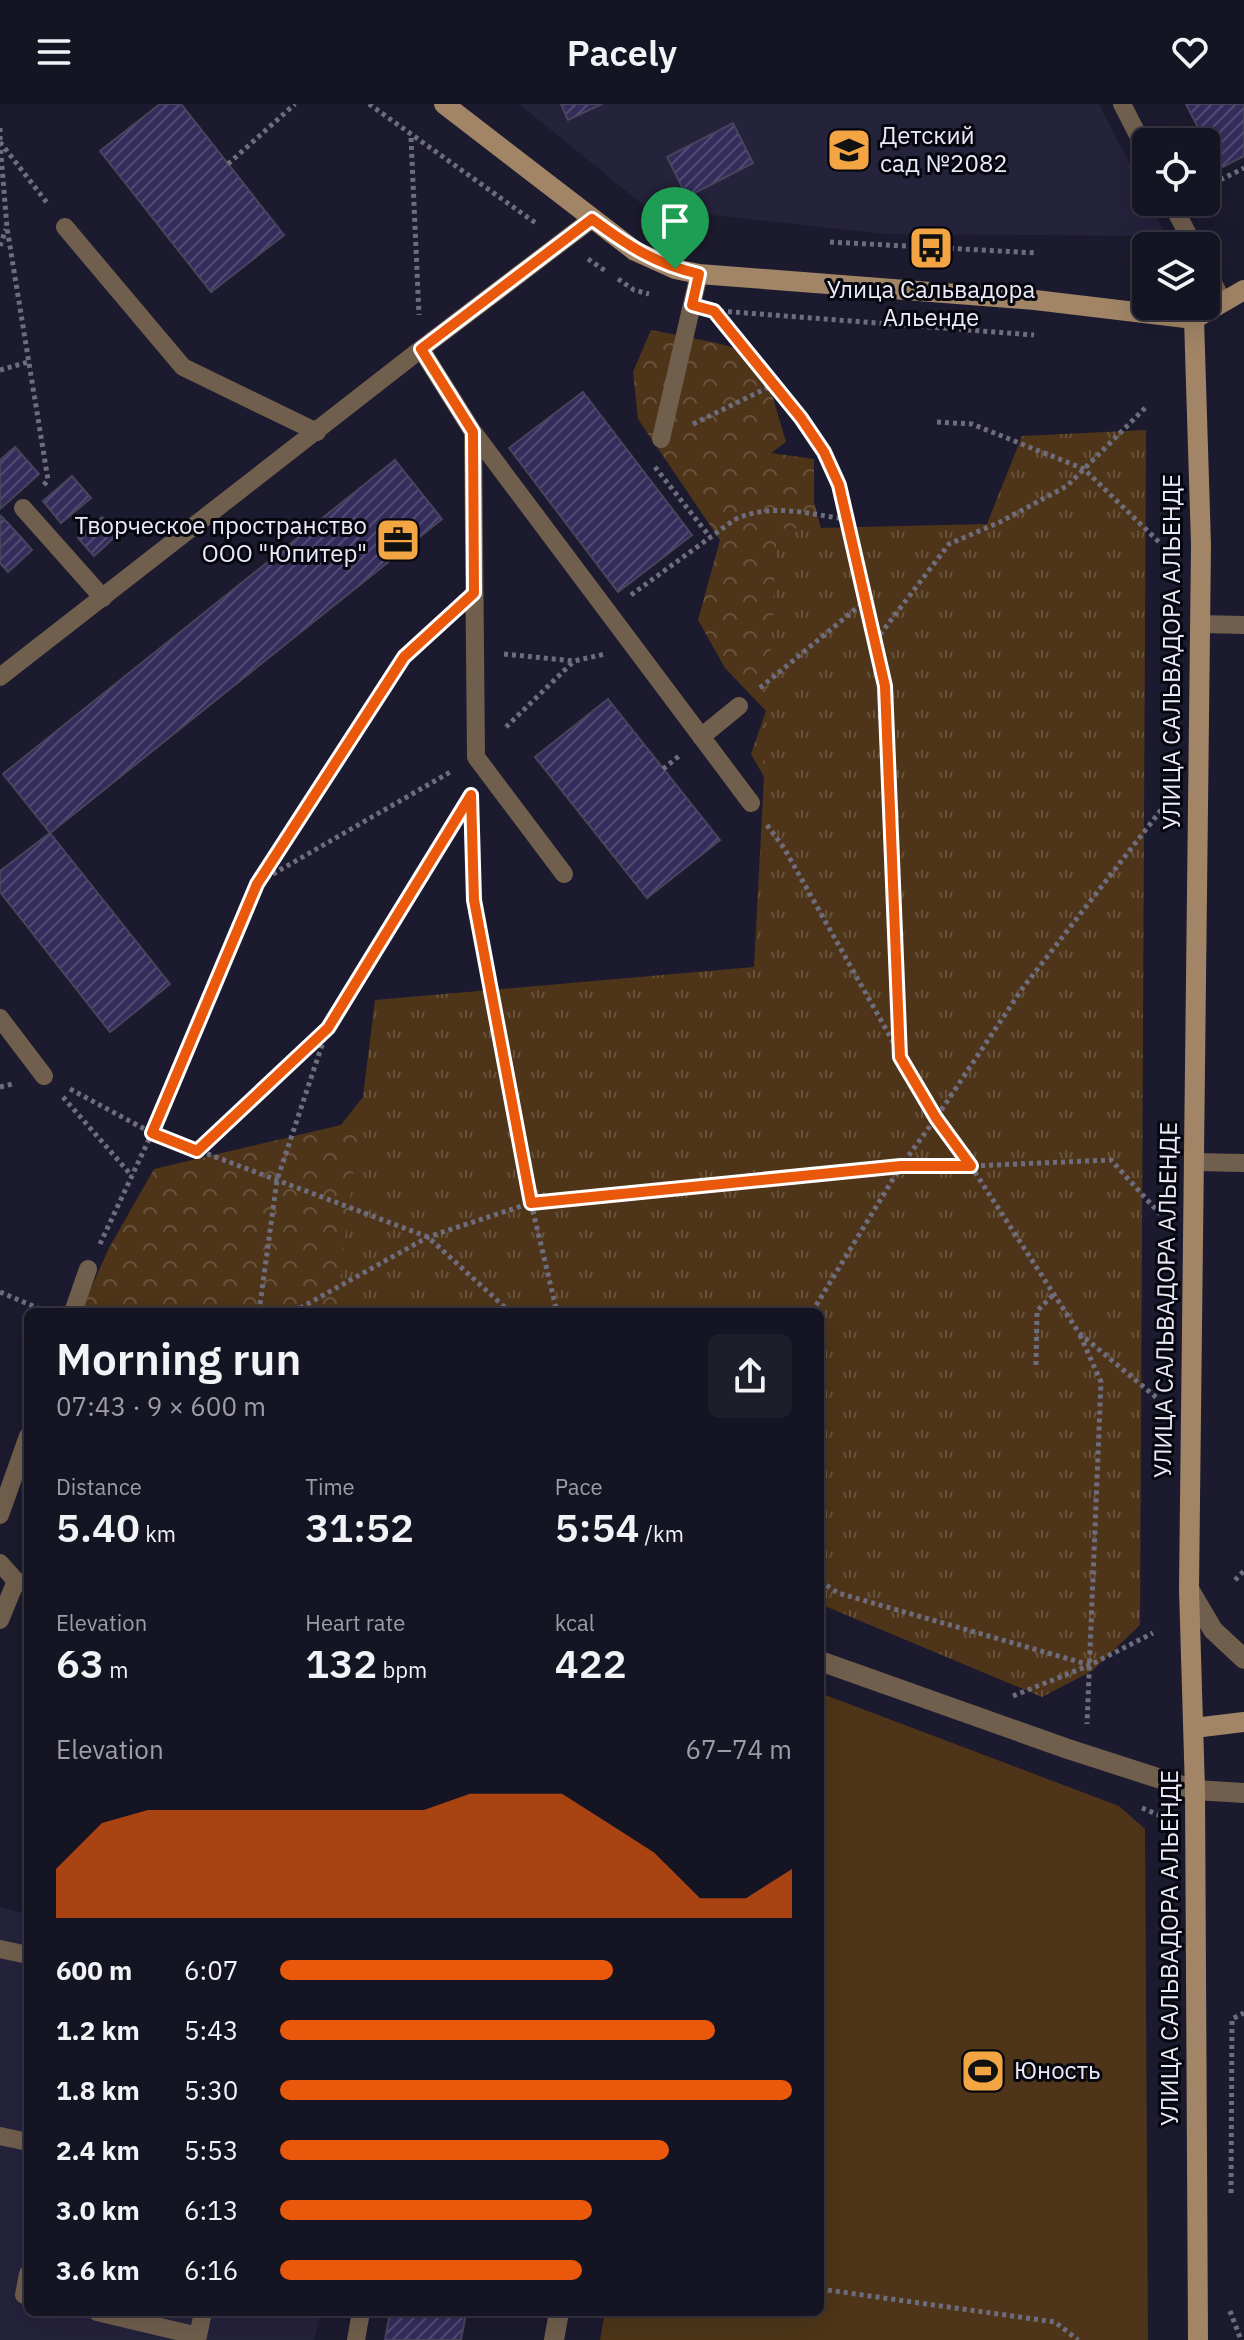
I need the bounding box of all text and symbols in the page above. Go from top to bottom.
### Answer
text: Pacely [567,29,677,76]
icon: menu [32,30,76,74]
icon: heart [1168,30,1212,74]
place label: Детский сад №2082 [880,119,1008,179]
school or university icon: Детский сад №2082 [825,126,873,174]
map controls [1132,128,1220,320]
button: locate [1132,128,1220,216]
pin [641,187,709,269]
icon: arrive [653,199,697,243]
bus stop icon: Улица Сальвадора Альенде [907,224,955,272]
button: layers [1132,232,1220,320]
place label: Улица Сальвадора Альенде [827,273,1035,333]
street label: УЛИЦА САЛЬВАДОРА АЛЬЕНДЕ [1155,474,1187,830]
place label: Творческое пространство ООО "Юпитер" [75,509,367,569]
office icon: Творческое пространство ООО "Юпитер" [374,516,422,564]
street label: УЛИЦА САЛЬВАДОРА АЛЬЕНДЕ [1146,1122,1184,1478]
text: Morning run [56,1330,301,1387]
button: share [708,1334,792,1418]
text: 07:43 · 9 × 600 m [56,1389,266,1423]
text: Distance [56,1472,142,1501]
text: Time [305,1472,355,1501]
text: Pace [555,1472,603,1501]
text: 5.40 [56,1501,140,1553]
text: 31:52 [305,1501,414,1553]
text: 5:54 [555,1501,639,1553]
text: km [140,1519,176,1548]
text: /km [639,1519,684,1548]
text: Elevation [56,1608,147,1637]
text: Heart rate [305,1608,405,1637]
text: kcal [555,1608,595,1637]
text: 63 [56,1637,104,1689]
text: 132 [305,1637,377,1689]
text: 422 [555,1637,627,1689]
text: m [104,1655,128,1684]
text: bpm [377,1655,427,1684]
text: Elevation [56,1732,164,1766]
text: 67–74 m [685,1732,792,1766]
street label: УЛИЦА САЛЬВАДОРА АЛЬЕНДЕ [1153,1770,1185,2126]
text: 600 m [56,1953,132,1987]
text: 6:07 [184,1953,238,1987]
text: 1.2 km [56,2013,140,2047]
text: 5:43 [184,2013,238,2047]
sports icon: Юность [959,2047,1007,2095]
place label: Юность [1014,2054,1101,2086]
text: 1.8 km [56,2073,140,2107]
text: 5:30 [184,2073,238,2107]
text: 2.4 km [56,2133,140,2167]
text: 5:53 [184,2133,238,2167]
text: 3.0 km [56,2193,140,2227]
text: 6:13 [184,2193,238,2227]
text: 3.6 km [56,2253,140,2287]
text: 6:16 [184,2253,238,2287]

